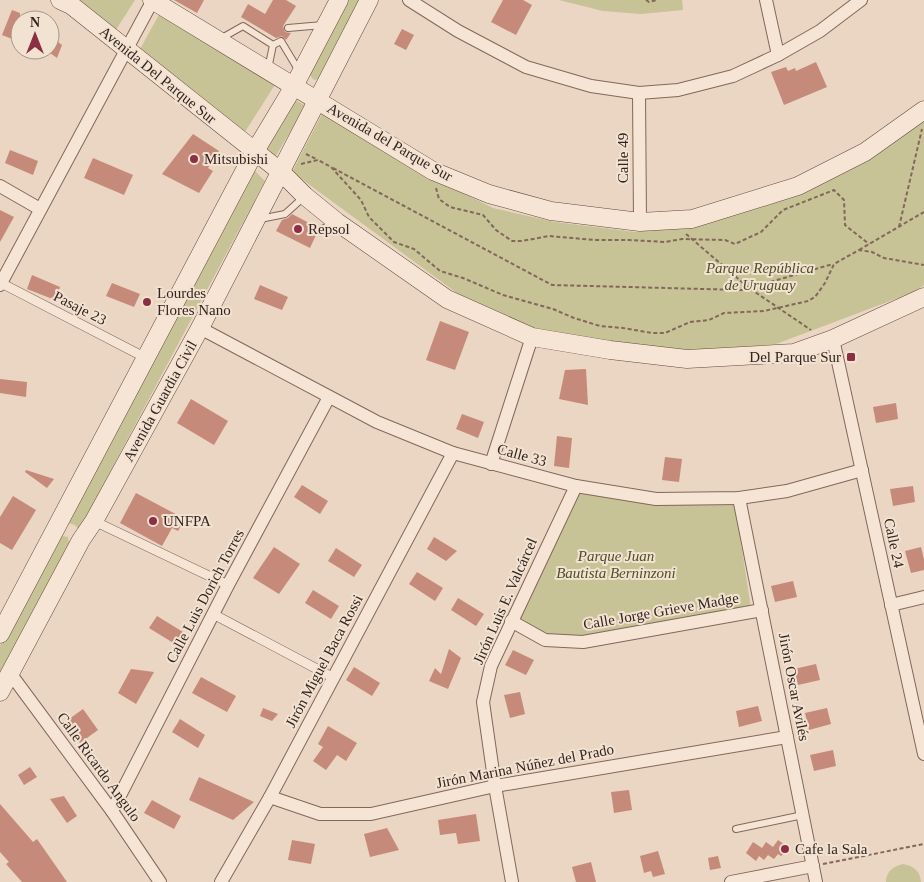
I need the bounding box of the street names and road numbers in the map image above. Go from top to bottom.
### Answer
street label: Avenida Del Parque Sur [97,23,219,127]
street label: Avenida del Parque Sur [325,100,455,184]
street label: Calle 49 [615,133,631,183]
street label: Pasaje 23 [51,288,109,328]
street label: Avenida Guardia Civil [120,338,200,464]
street label: Calle 33 [496,441,548,469]
street label: Calle 24 [881,517,907,570]
street label: Calle Luis Dorich Torres [163,526,247,666]
street label: Jirón Luis E. Valcárcel [470,535,540,667]
street label: Calle Jorge Grieve Madge [582,589,740,633]
street label: Jirón Miguel Baca Rossi [282,592,366,730]
street label: Jirón Oscar Avilés [776,632,812,743]
street label: Calle Ricardo Angulo [54,709,144,825]
street label: Jirón Marina Núñez del Prado [435,741,615,791]

